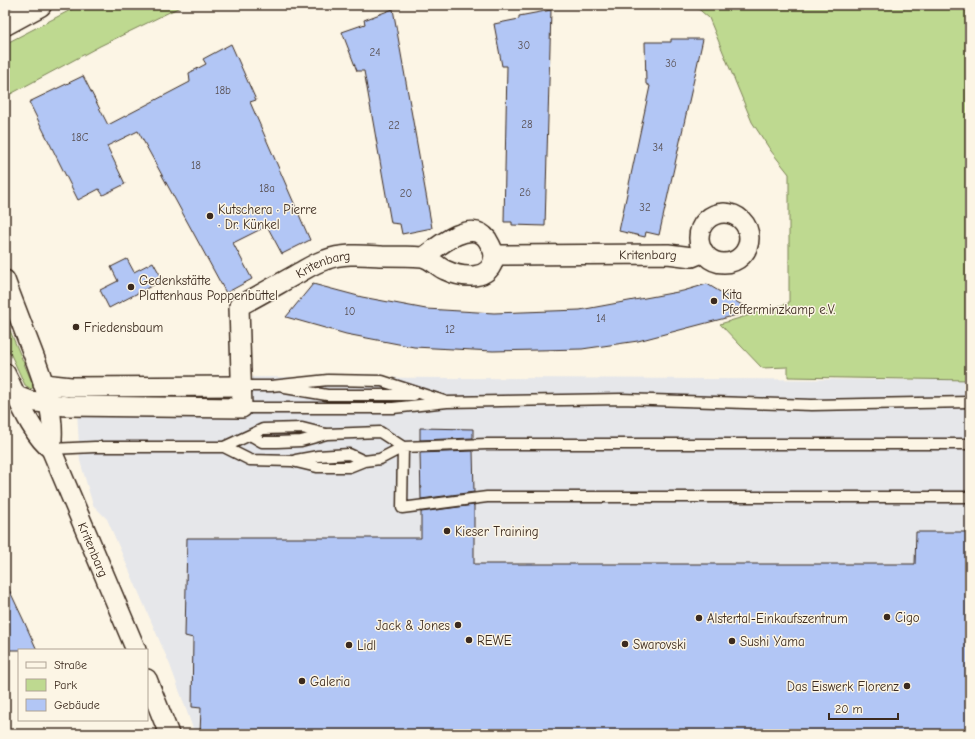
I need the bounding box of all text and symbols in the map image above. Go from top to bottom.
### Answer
house number: 30 [518,39,530,52]
house number: 24 [369,46,381,59]
house number: 36 [665,57,677,70]
house number: 18b [215,84,231,97]
house number: 28 [521,118,533,131]
house number: 22 [388,119,400,132]
house number: 18C [72,131,89,144]
house number: 34 [653,141,663,154]
house number: 18 [191,159,201,172]
house number: 18a [259,182,275,195]
house number: 26 [519,186,531,199]
house number: 20 [400,187,412,200]
house number: 32 [639,201,651,214]
place label: Kutschera · Pierre · Dr. Künkel [218,202,317,232]
marker: Kutschera · Pierre · Dr. Künkel [205,211,215,221]
street label: Kritenbarg [619,246,678,263]
street label: Kritenbarg [293,248,351,281]
place label: Gedenkstätte Plattenhaus Poppenbüttel [139,273,278,303]
marker: Gedenkstätte Plattenhaus Poppenbüttel [126,282,136,292]
place label: Kita Pfefferminzkamp e.V. [722,287,835,317]
marker: Kita Pfefferminzkamp e.V. [709,296,719,306]
house number: 10 [344,305,356,318]
house number: 14 [596,312,606,325]
place label: Friedensbaum [84,320,163,335]
marker: Friedensbaum [71,322,81,332]
house number: 12 [445,323,455,336]
street label: Kritenbarg [75,520,112,579]
place label: Kieser Training [455,524,539,539]
marker: Kieser Training [442,526,452,536]
place label: Cigo [895,610,920,625]
place label: Alstertal-Einkaufszentrum [707,611,848,626]
marker: Cigo [882,612,892,622]
marker: Alstertal-Einkaufszentrum [694,613,704,623]
place label: Jack & Jones [376,618,450,633]
marker: Jack & Jones [453,620,463,630]
place label: REWE [477,633,512,648]
place label: Sushi Yama [740,634,805,649]
marker: REWE [464,635,474,645]
marker: Sushi Yama [727,636,737,646]
place label: Swarovski [633,637,686,652]
place label: Lidl [357,638,376,653]
marker: Swarovski [620,639,630,649]
marker: Lidl [344,640,354,650]
legend [18,649,148,721]
text: Straße [54,658,87,672]
place label: Galeria [310,674,350,689]
marker: Galeria [297,676,307,686]
text: Park [54,678,77,692]
place label: Das Eiswerk Florenz [787,679,899,694]
marker: Das Eiswerk Florenz [902,681,912,691]
scale bar [829,695,898,721]
text: Gebäude [54,698,100,712]
text: 20 m [835,702,863,716]

